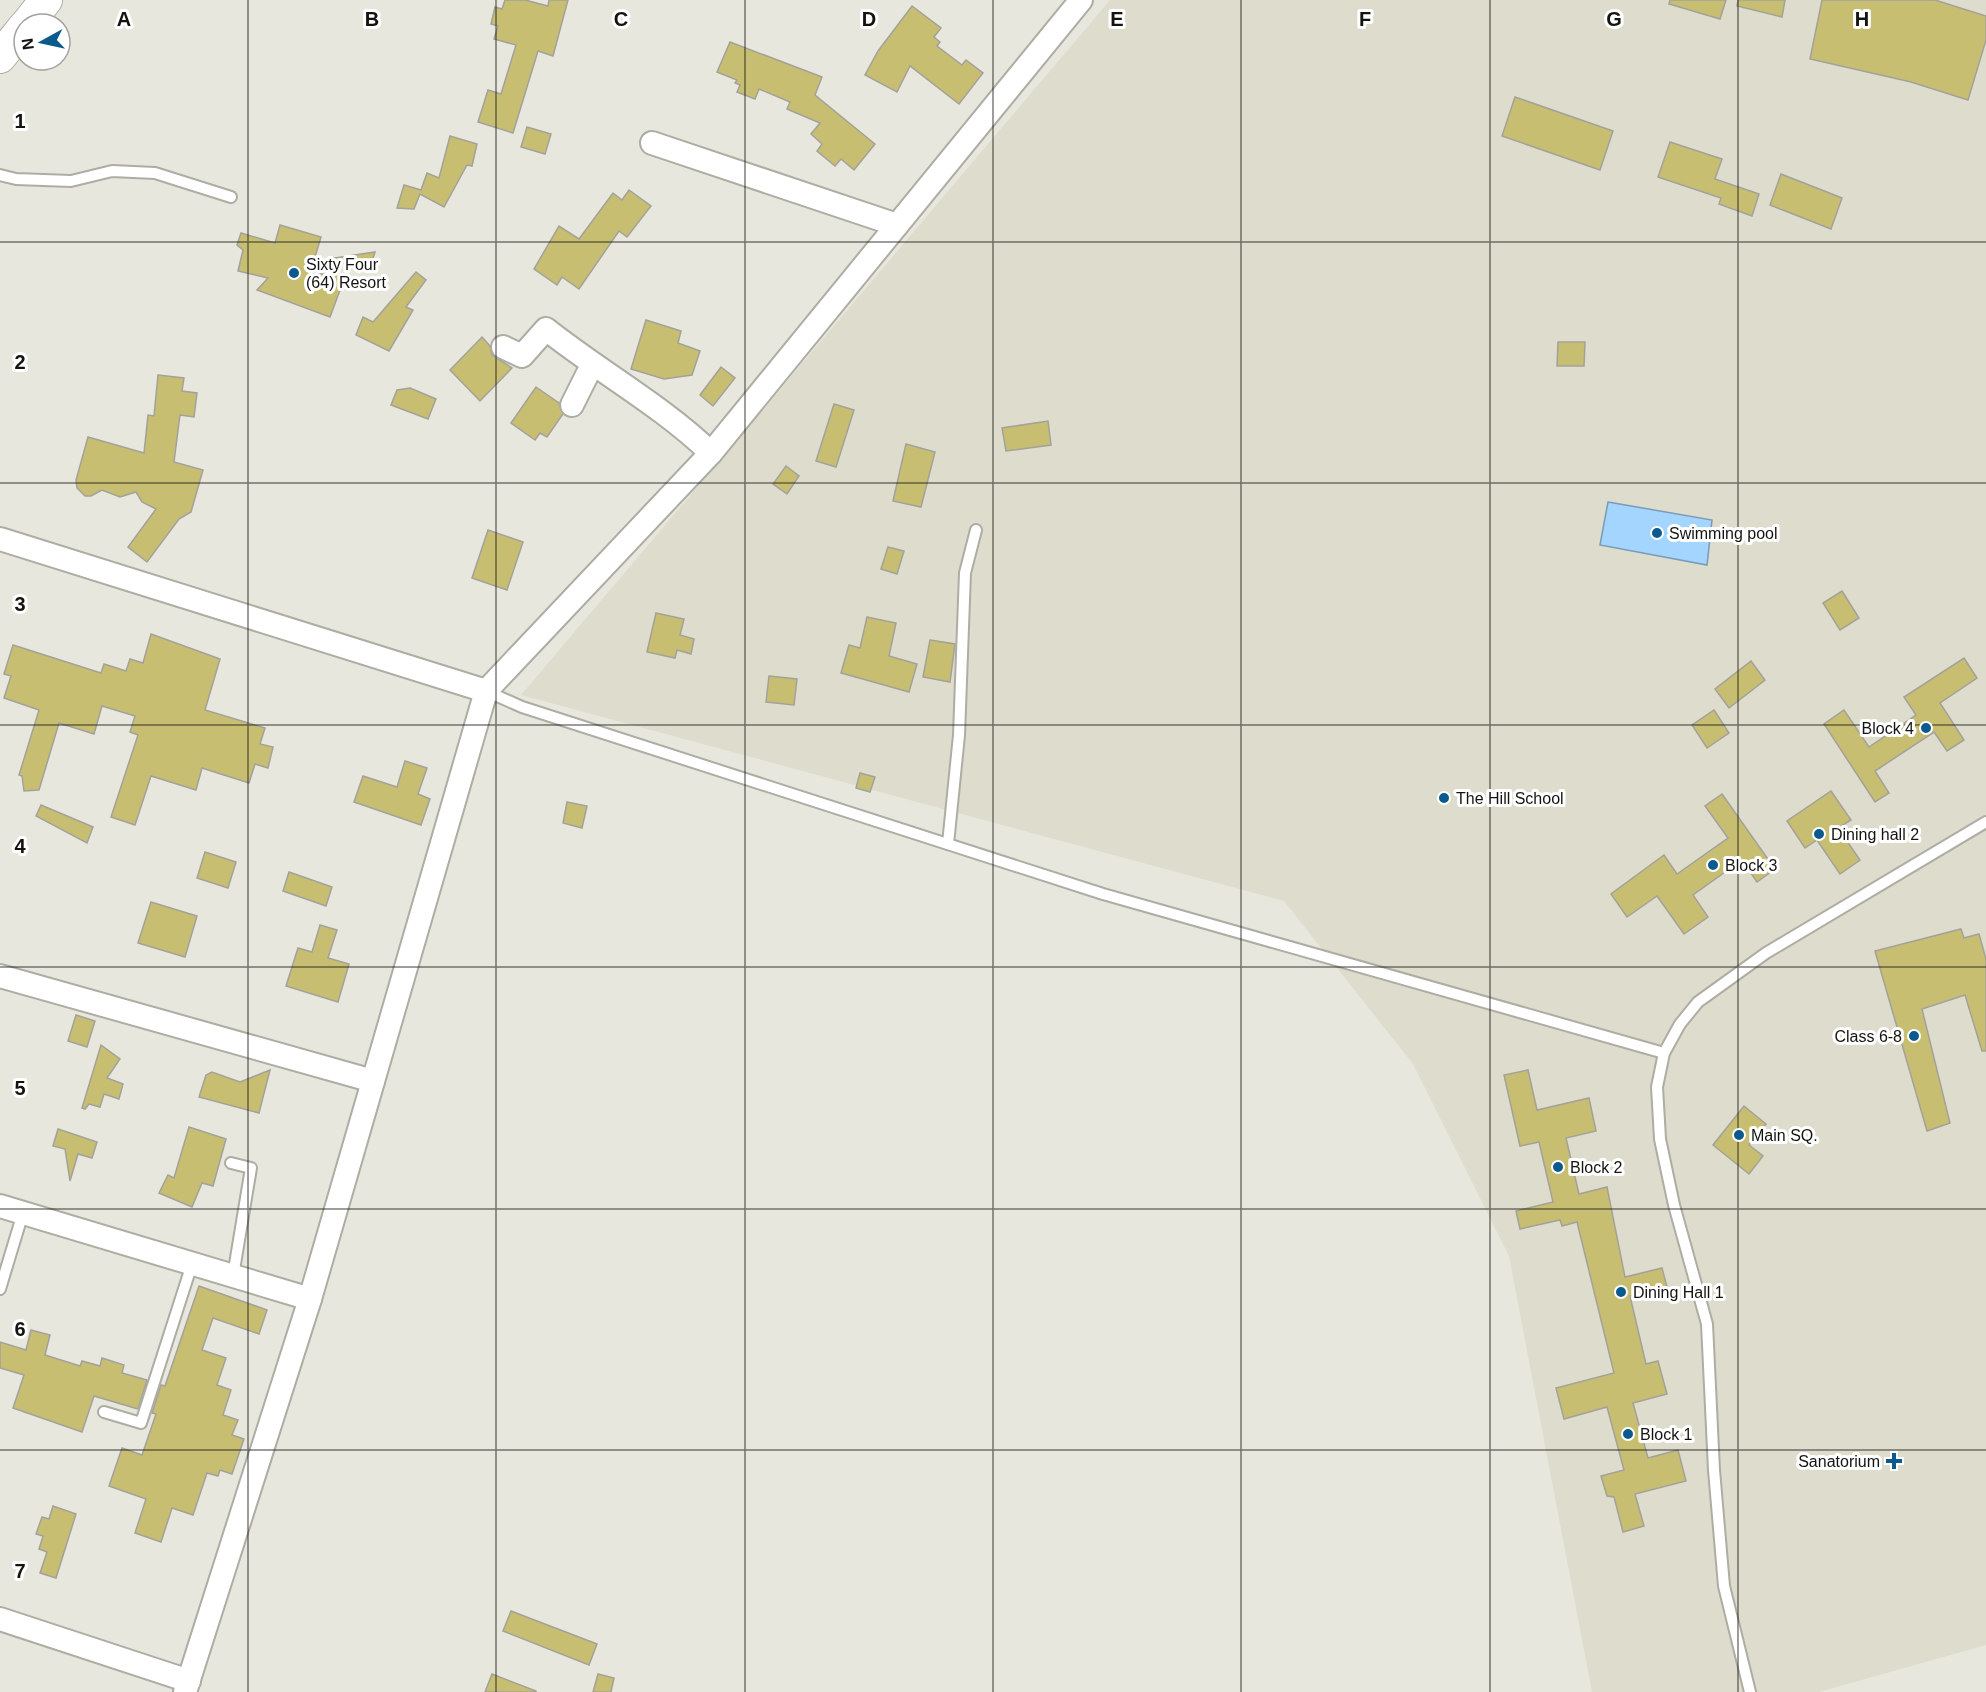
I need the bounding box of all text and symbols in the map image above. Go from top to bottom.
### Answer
text: A [117,8,131,30]
text: B [365,8,379,30]
text: C [614,8,628,30]
text: D [862,8,876,30]
text: E [1110,8,1124,30]
text: F [1359,8,1371,30]
text: G [1606,8,1622,30]
text: H [1855,8,1869,30]
north arrow [12,12,72,72]
text: N [18,37,37,51]
text: 1 [14,110,26,132]
place label: Sixty Four (64) Resort [306,256,387,291]
marker: Sixty Four (64) Resort [287,266,301,280]
text: 2 [14,351,26,373]
place label: Swimming pool [1669,525,1777,542]
marker: Swimming pool [1650,526,1664,540]
text: 3 [14,593,26,615]
place label: Block 4 [1862,720,1914,737]
marker: Block 4 [1919,721,1933,735]
place label: The Hill School [1456,790,1564,807]
marker: The Hill School [1437,791,1451,805]
place label: Dining hall 2 [1831,826,1919,843]
marker: Dining hall 2 [1812,827,1826,841]
text: 4 [14,835,26,857]
place label: Block 3 [1725,857,1778,874]
marker: Block 3 [1706,858,1720,872]
place label: Class 6-8 [1834,1028,1902,1045]
marker: Class 6-8 [1907,1029,1921,1043]
text: 5 [14,1077,26,1099]
place label: Main SQ. [1751,1127,1818,1144]
marker: Main SQ. [1732,1128,1746,1142]
place label: Block 2 [1570,1159,1623,1176]
marker: Block 2 [1551,1160,1565,1174]
place label: Dining Hall 1 [1633,1284,1724,1301]
marker: Dining Hall 1 [1614,1285,1628,1299]
text: 6 [14,1318,26,1340]
place label: Block 1 [1640,1426,1693,1443]
marker: Block 1 [1621,1427,1635,1441]
marker: Sanatorium [1885,1452,1903,1470]
place label: Sanatorium [1798,1453,1880,1470]
text: 7 [14,1560,26,1582]

